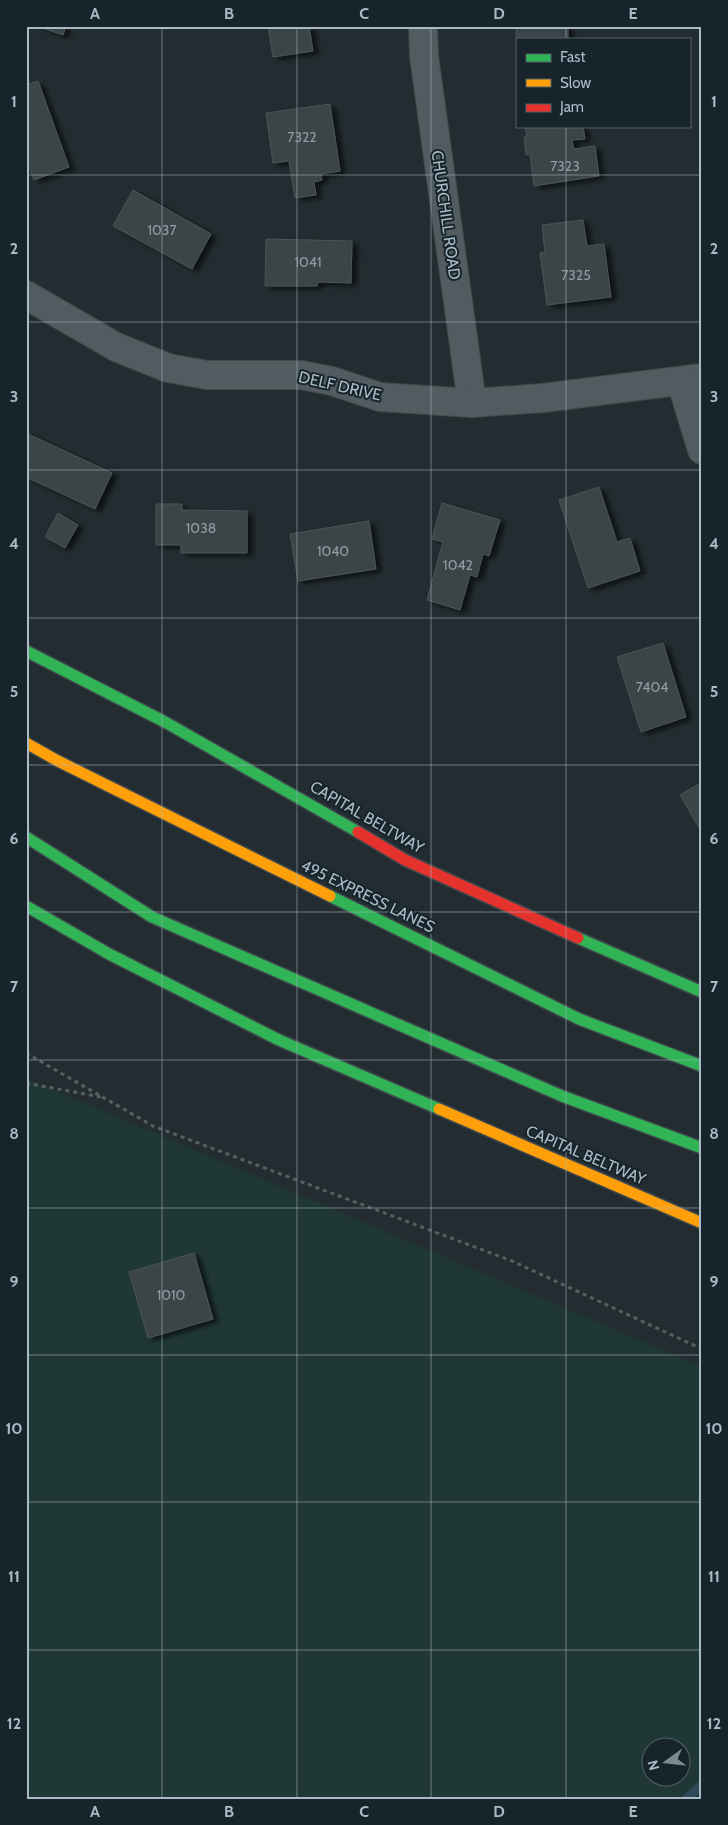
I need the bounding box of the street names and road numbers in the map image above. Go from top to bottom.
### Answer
street label: CHURCHILL ROAD [428,149,464,281]
street label: DELF DRIVE [297,367,383,405]
street label: CAPITAL BELTWAY [307,777,428,858]
street label: 495 EXPRESS LANES [298,855,438,937]
street label: CAPITAL BELTWAY [523,1121,650,1189]

